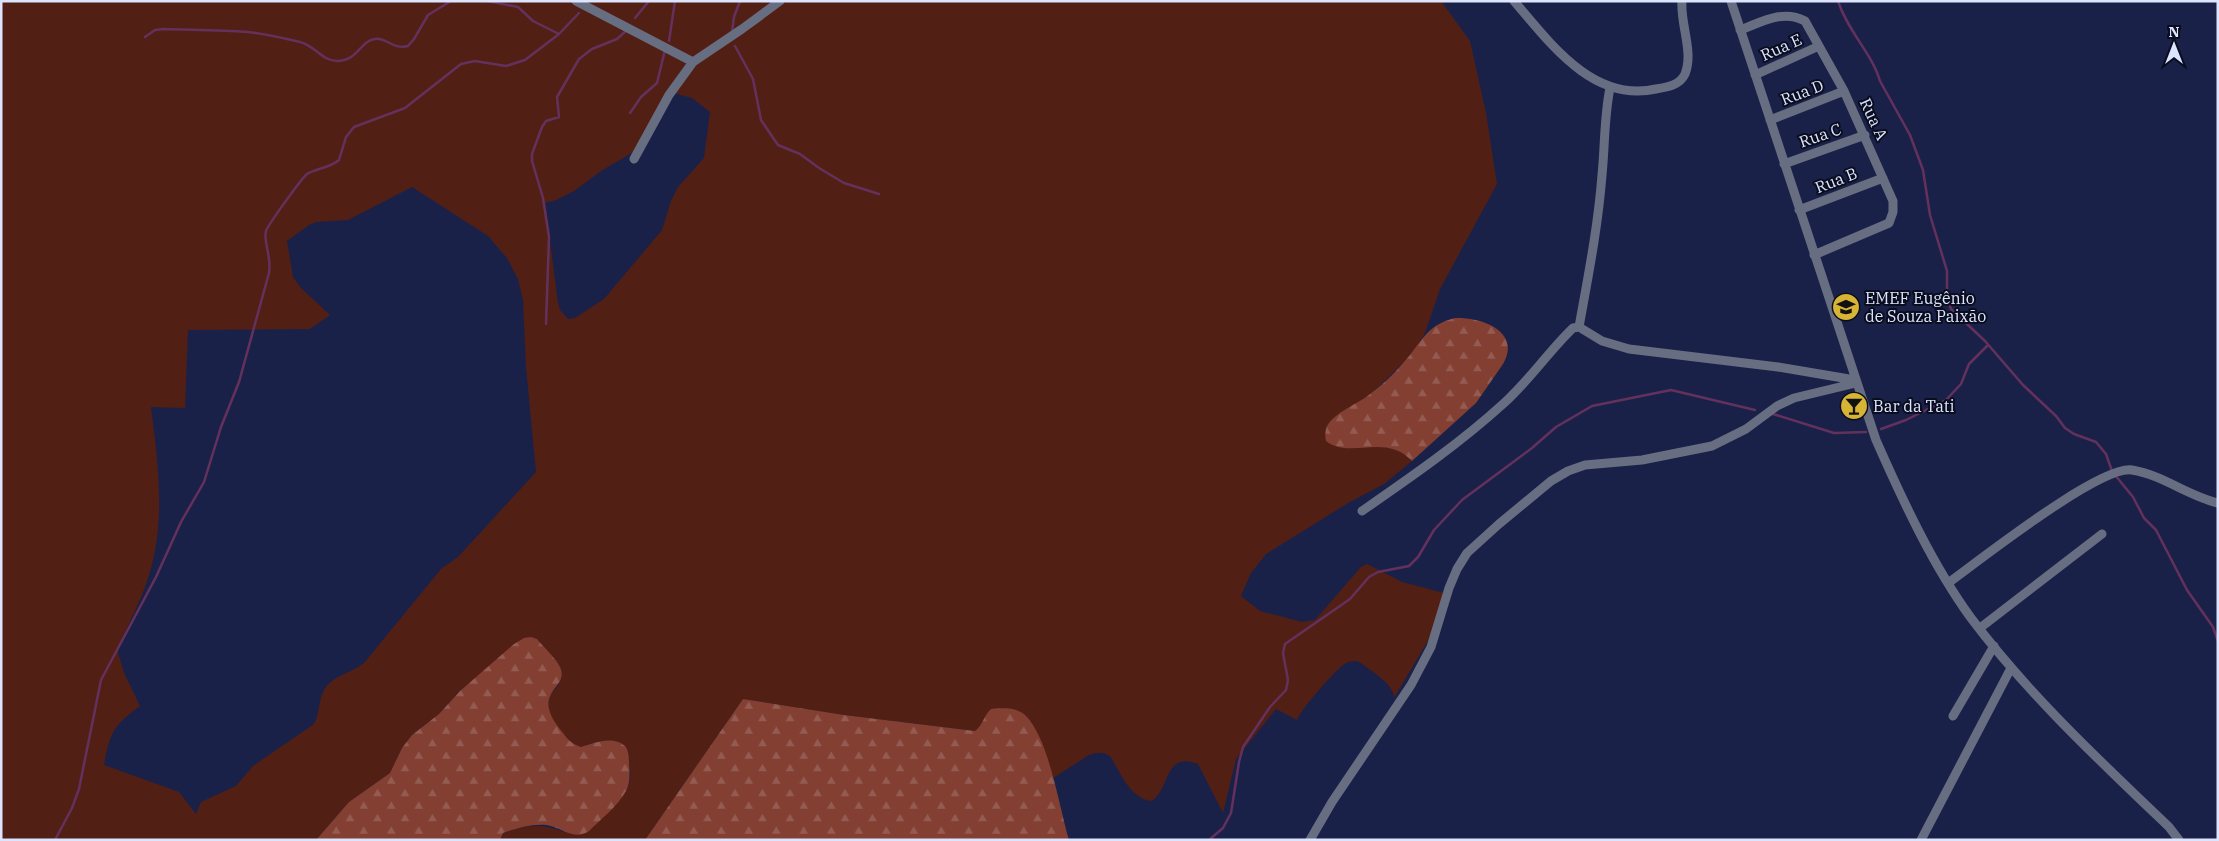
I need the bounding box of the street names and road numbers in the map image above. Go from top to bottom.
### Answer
street label: Rua E [1757,29,1805,65]
street label: Rua D [1778,75,1826,109]
street label: Rua A [1856,95,1892,143]
street label: Rua C [1796,118,1844,152]
street label: Rua B [1812,163,1860,197]

